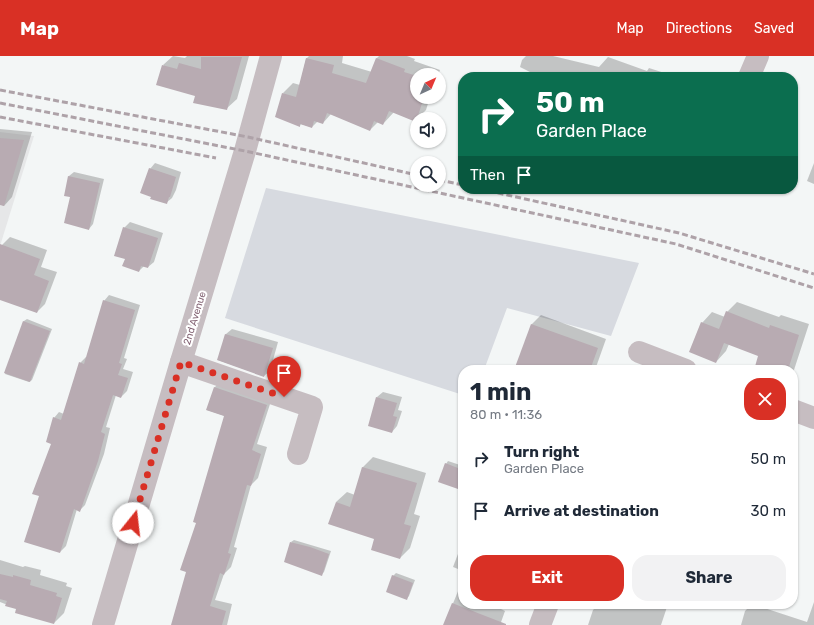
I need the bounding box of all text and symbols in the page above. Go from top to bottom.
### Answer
text: Map [20,17,59,40]
text: Map [617,20,644,37]
text: Directions [666,20,732,37]
text: Saved [754,20,794,37]
north arrow [410,68,446,104]
map controls [410,68,446,192]
text: 50 m [536,86,605,119]
icon: right [470,88,522,140]
button: sound [410,112,446,148]
text: Garden Place [536,120,647,142]
button: search [410,156,446,192]
icon: arrive [513,164,535,186]
text: Then [470,166,505,184]
street label: 2nd Avenue [181,290,209,346]
pin [267,356,301,397]
icon: arrive [273,362,295,384]
text: 1 min [470,378,531,406]
button: close [744,378,786,420]
text: 80 m · 11:36 [470,407,542,422]
text: Turn right [504,443,579,461]
icon: right [470,448,492,470]
text: 50 m [751,450,786,468]
text: Garden Place [504,461,584,476]
icon: arrive [470,500,492,522]
position arrow [112,502,154,544]
text: Arrive at destination [504,502,659,520]
text: 30 m [750,502,786,520]
button: Exit [470,555,624,601]
button: Share [632,555,786,601]

